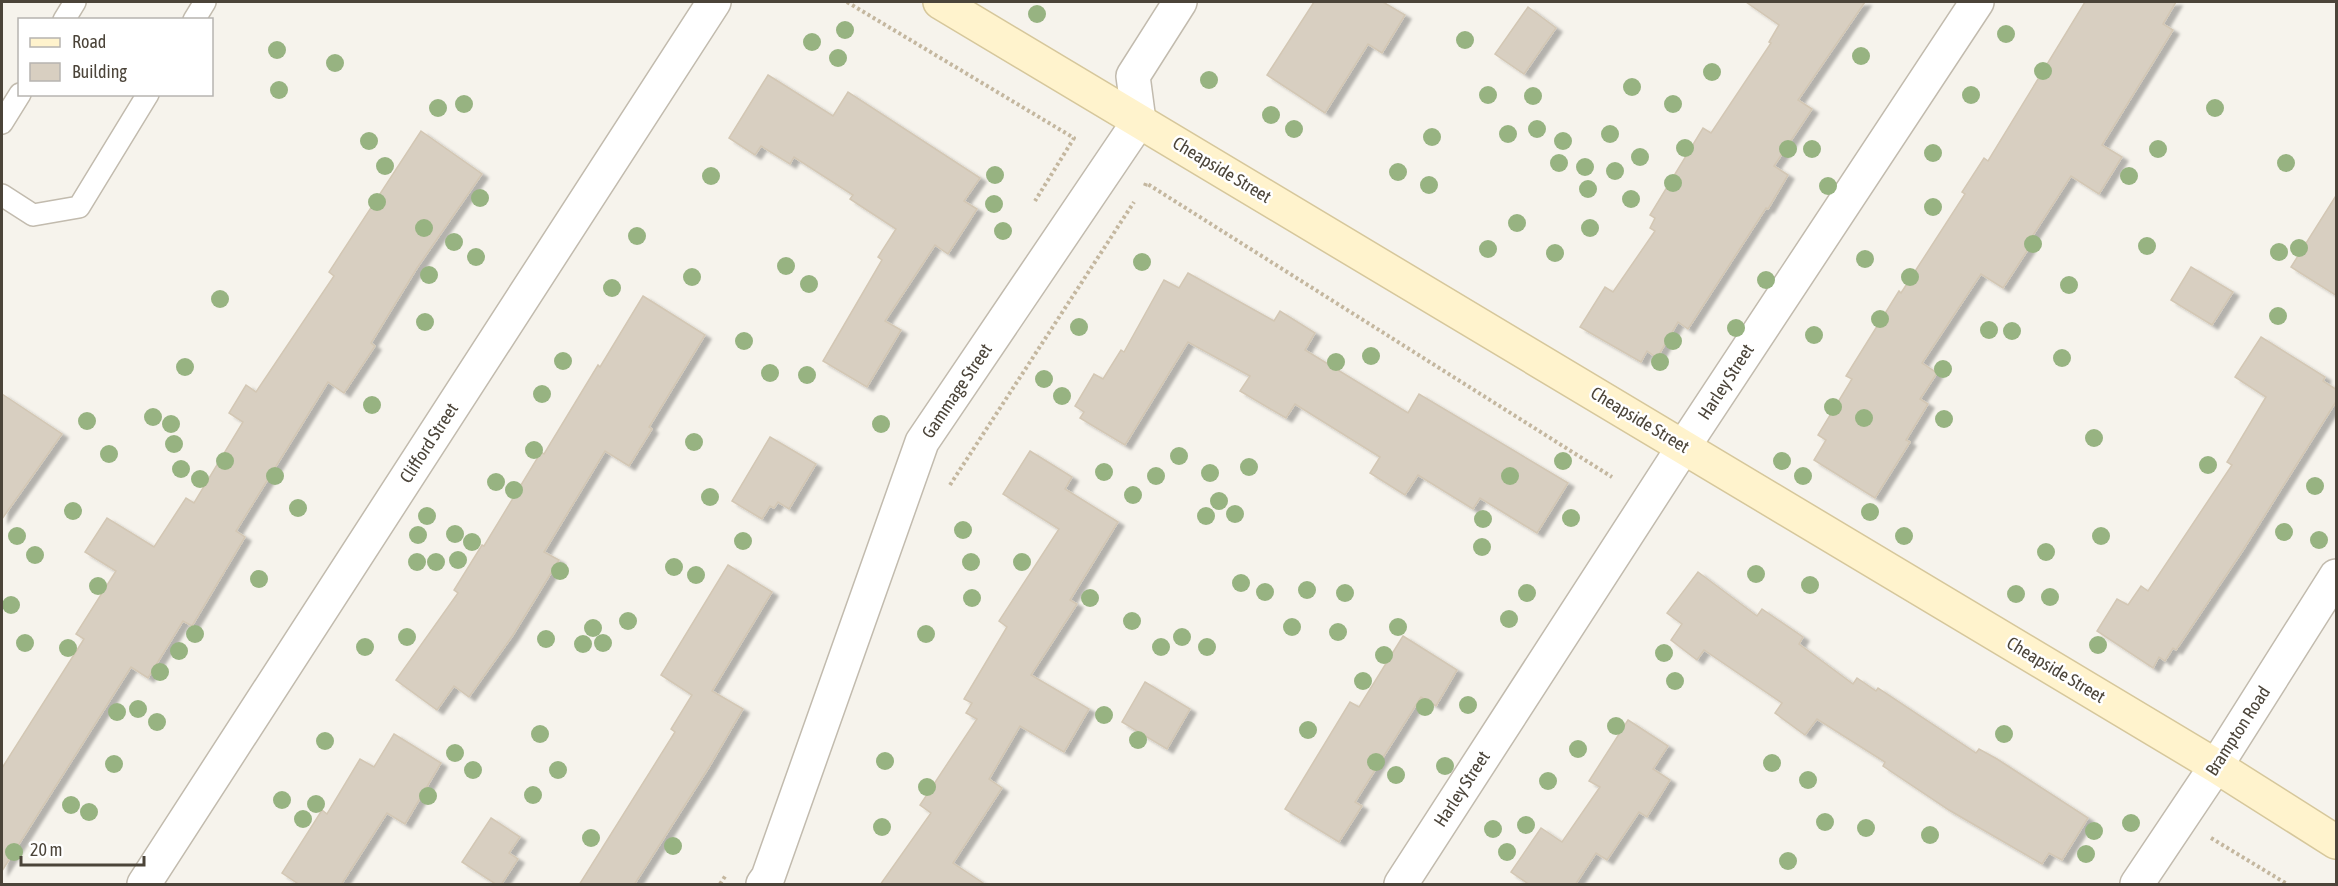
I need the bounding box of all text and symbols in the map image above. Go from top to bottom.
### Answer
legend [18,18,213,96]
text: Road [72,31,106,52]
text: Building [72,61,127,82]
street label: Cheapside Street [1169,132,1275,207]
street label: Gammage Street [917,339,996,442]
street label: Harley Street [1693,340,1758,424]
street label: Cheapside Street [1587,382,1693,457]
street label: Clifford Street [395,399,462,487]
street label: Cheapside Street [2003,632,2109,707]
street label: Brampton Road [2201,682,2274,779]
street label: Harley Street [1429,747,1494,831]
scale bar [21,829,144,867]
text: 20 m [30,839,62,860]

